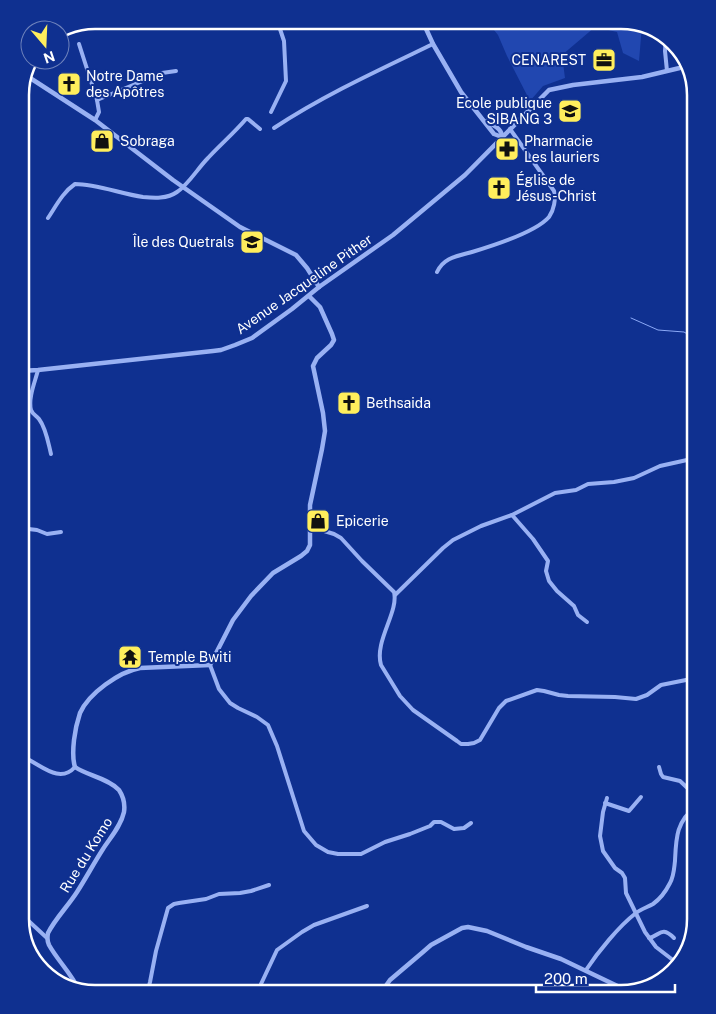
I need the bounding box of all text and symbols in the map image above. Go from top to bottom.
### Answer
north arrow [20,20,70,70]
office icon: CENAREST [591,47,617,73]
text: N [41,48,57,67]
place label: CENAREST [511,52,586,68]
place label: Notre Dame des Apôtres [86,68,164,100]
church icon: Notre Dame des Apôtres [56,71,82,97]
place label: Ecole publique SIBANG 3 [456,95,552,127]
school or university icon: Ecole publique SIBANG 3 [557,98,583,124]
shop icon: Sobraga [89,128,115,154]
place label: Sobraga [120,133,175,149]
place label: Pharmacie Les lauriers [524,133,600,165]
pharmacy icon: Pharmacie Les lauriers [494,136,520,162]
place label: Église de Jésus-Christ [516,171,596,204]
church icon: Église de Jésus-Christ [486,175,512,201]
school or university icon: Île des Quetrals [239,229,265,255]
street label: Avenue Jacqueline Pither [233,231,375,337]
place label: Île des Quetrals [132,233,234,250]
church icon: Bethsaida [336,390,362,416]
place label: Bethsaida [366,395,431,411]
shop icon: Epicerie [305,508,331,534]
place label: Epicerie [336,513,389,529]
temple icon: Temple Bwiti [117,644,143,670]
place label: Temple Bwiti [148,649,231,665]
street label: Rue du Komo [57,814,115,896]
scale bar [536,962,675,994]
text: 200 m [544,970,588,987]

